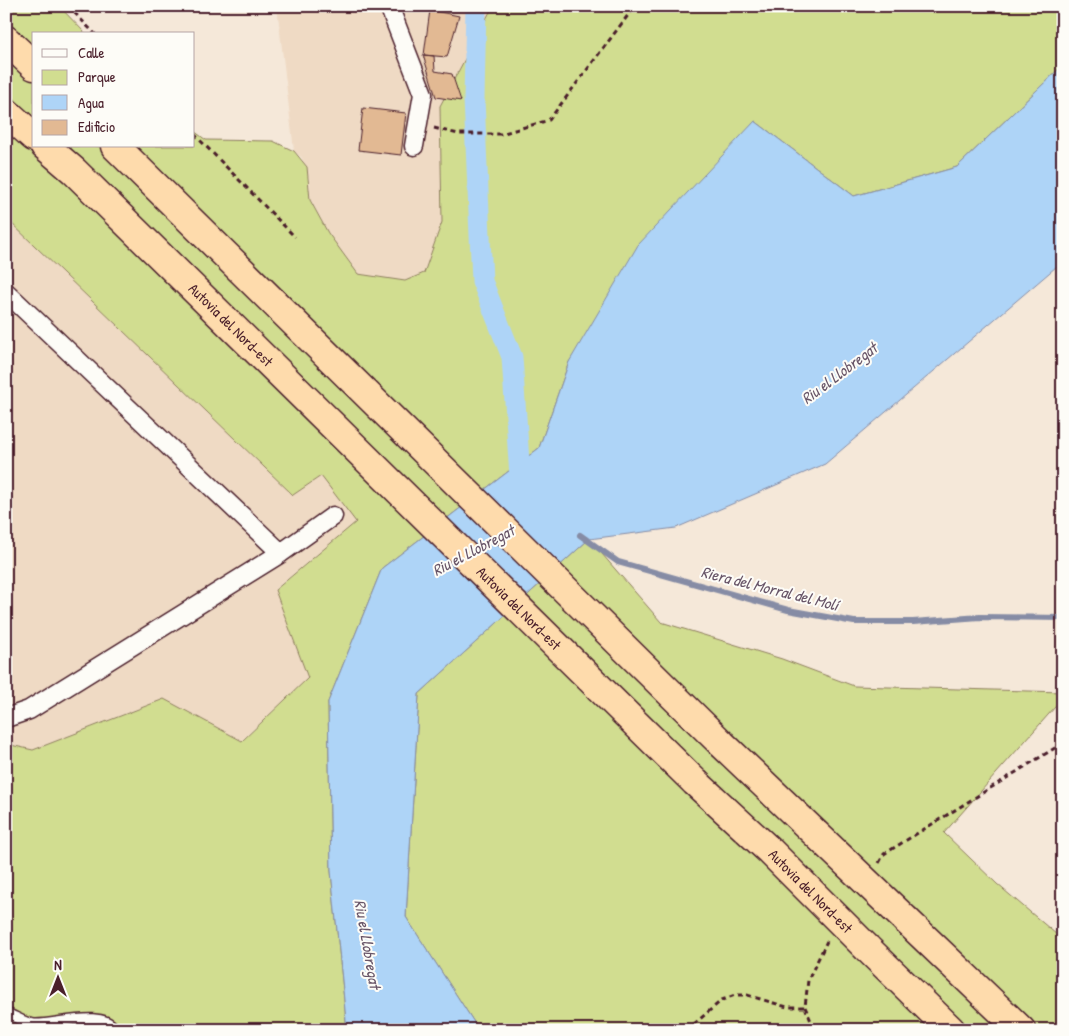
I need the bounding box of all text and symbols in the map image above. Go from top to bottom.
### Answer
legend [32,32,195,148]
text: Calle [78,42,105,63]
text: Parque [78,66,116,87]
text: Agua [78,92,104,113]
text: Edificio [78,116,115,137]
street label: Autovia del Nord-est [184,278,279,372]
water label: Riu el Llobregat [796,336,884,409]
water label: Riu el Llobregat [428,518,520,581]
water label: Riera del Morral del Molí [699,560,843,616]
street label: Autovia del Nord-est [472,562,567,655]
street label: Autovia del Nord-est [764,844,858,938]
water label: Riu el Llobregat [349,898,387,993]
north arrow [32,954,82,1004]
text: N [54,955,62,974]

